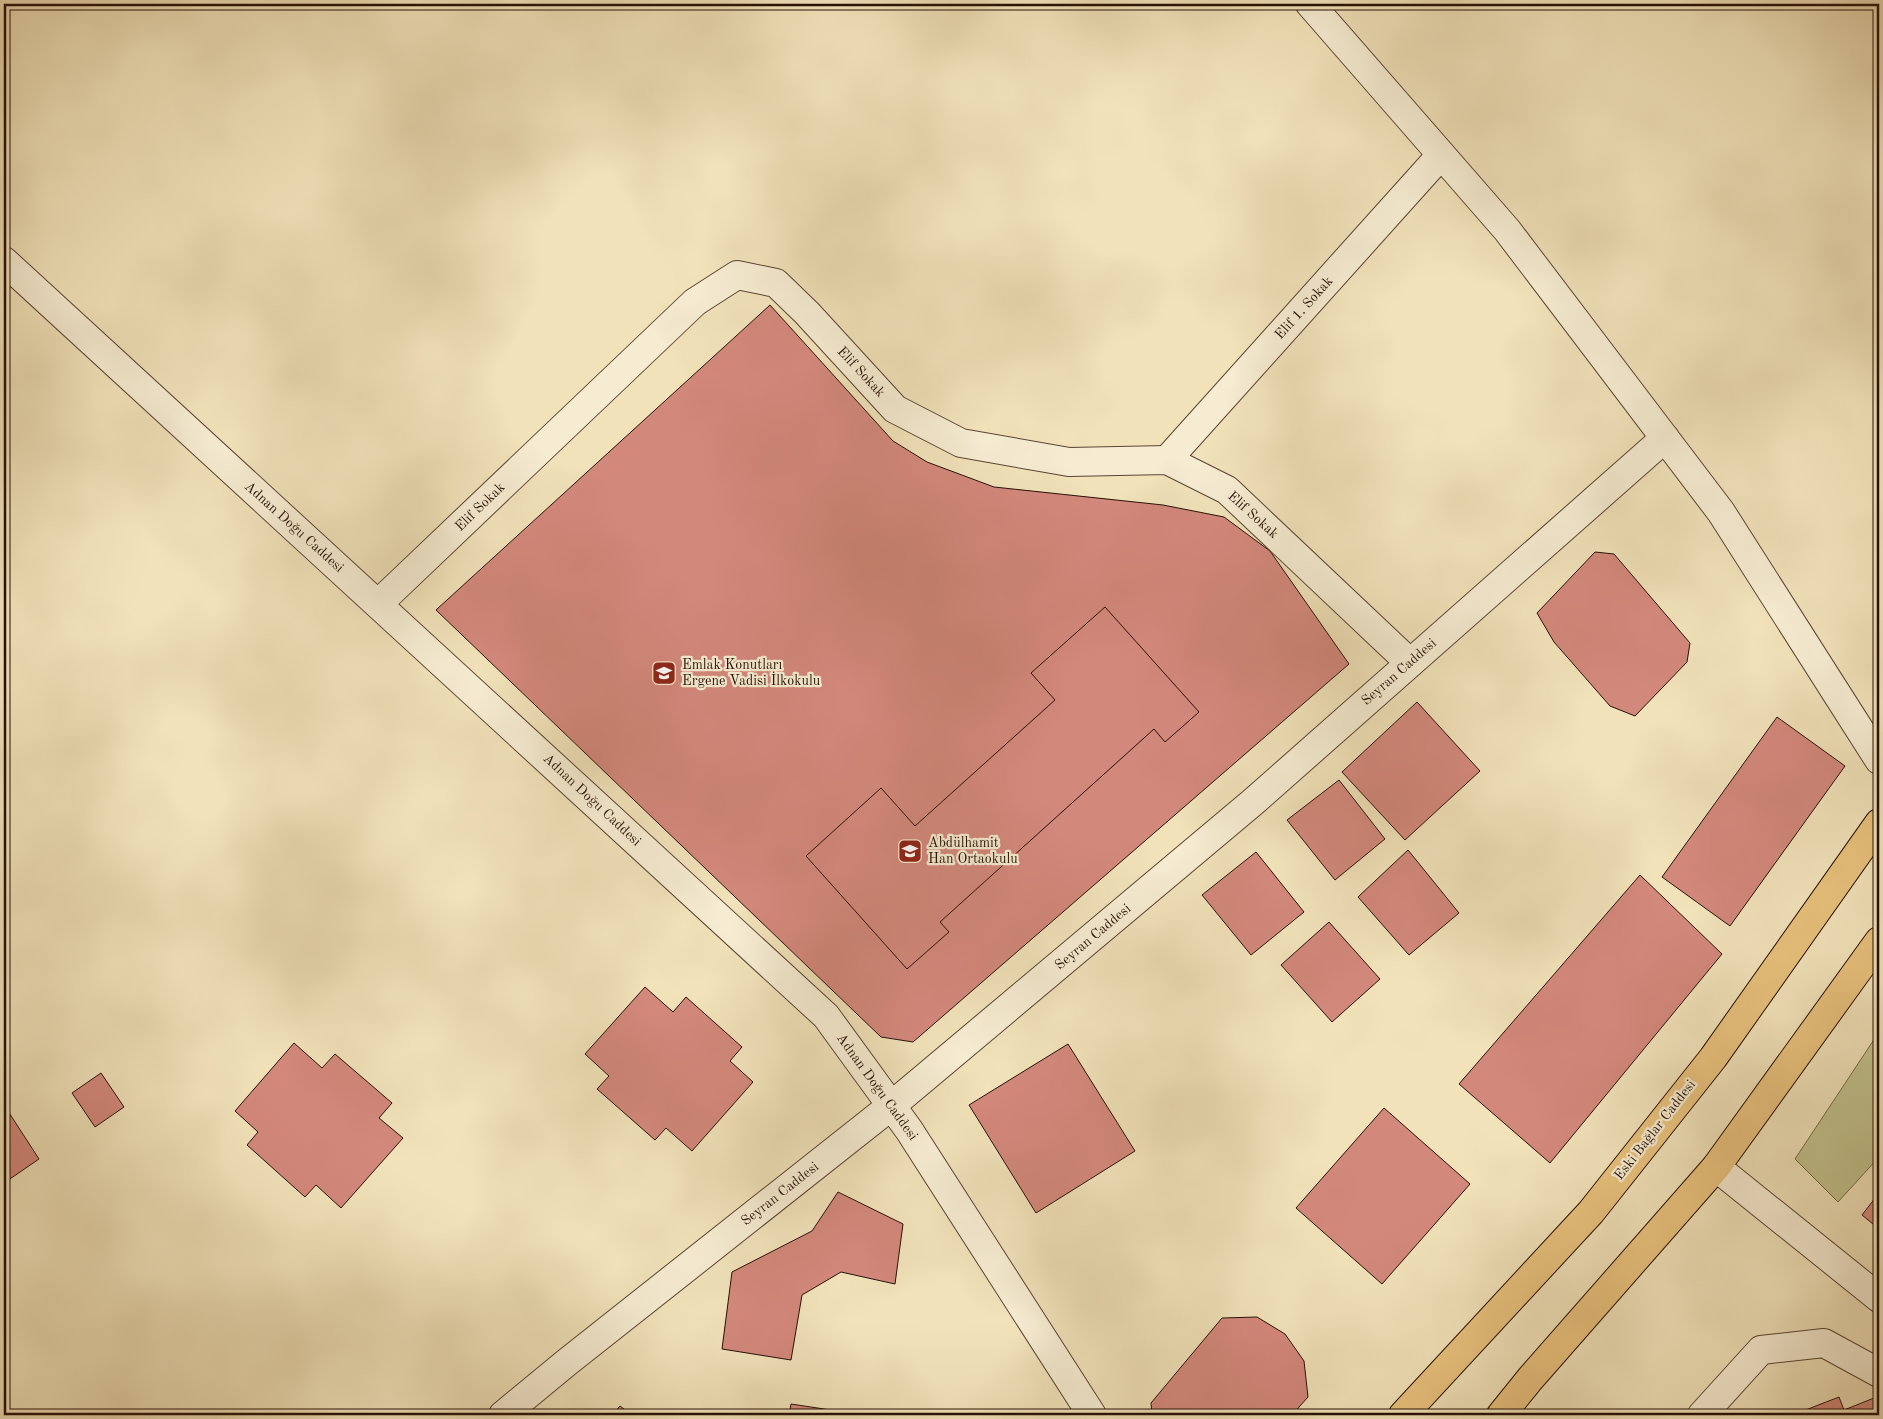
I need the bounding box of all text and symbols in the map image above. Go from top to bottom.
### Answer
street label: Elif 1. Sokak [1272,274,1336,342]
street label: Elif Sokak [834,344,888,400]
street label: Adnan Doğu Caddesi [242,479,346,575]
street label: Elif Sokak [453,480,507,534]
street label: Elif Sokak [1225,489,1281,541]
street label: Seyran Caddesi [1359,636,1439,708]
place label: Emlak Konutları Ergene Vadisi İlkokulu [682,658,821,688]
school or university icon: Emlak Konutları Ergene Vadisi İlkokulu [651,660,677,686]
street label: Adnan Doğu Caddesi [540,751,644,849]
place label: Abdülhamit Han Ortaokulu [928,836,1018,866]
school or university icon: Abdülhamit Han Ortaokulu [897,838,923,864]
street label: Seyran Caddesi [1053,901,1134,973]
street label: Adnan Doğu Caddesi [834,1031,920,1143]
street label: Eski Bağlar Caddesi [1612,1077,1698,1183]
street label: Seyran Caddesi [739,1159,821,1228]

